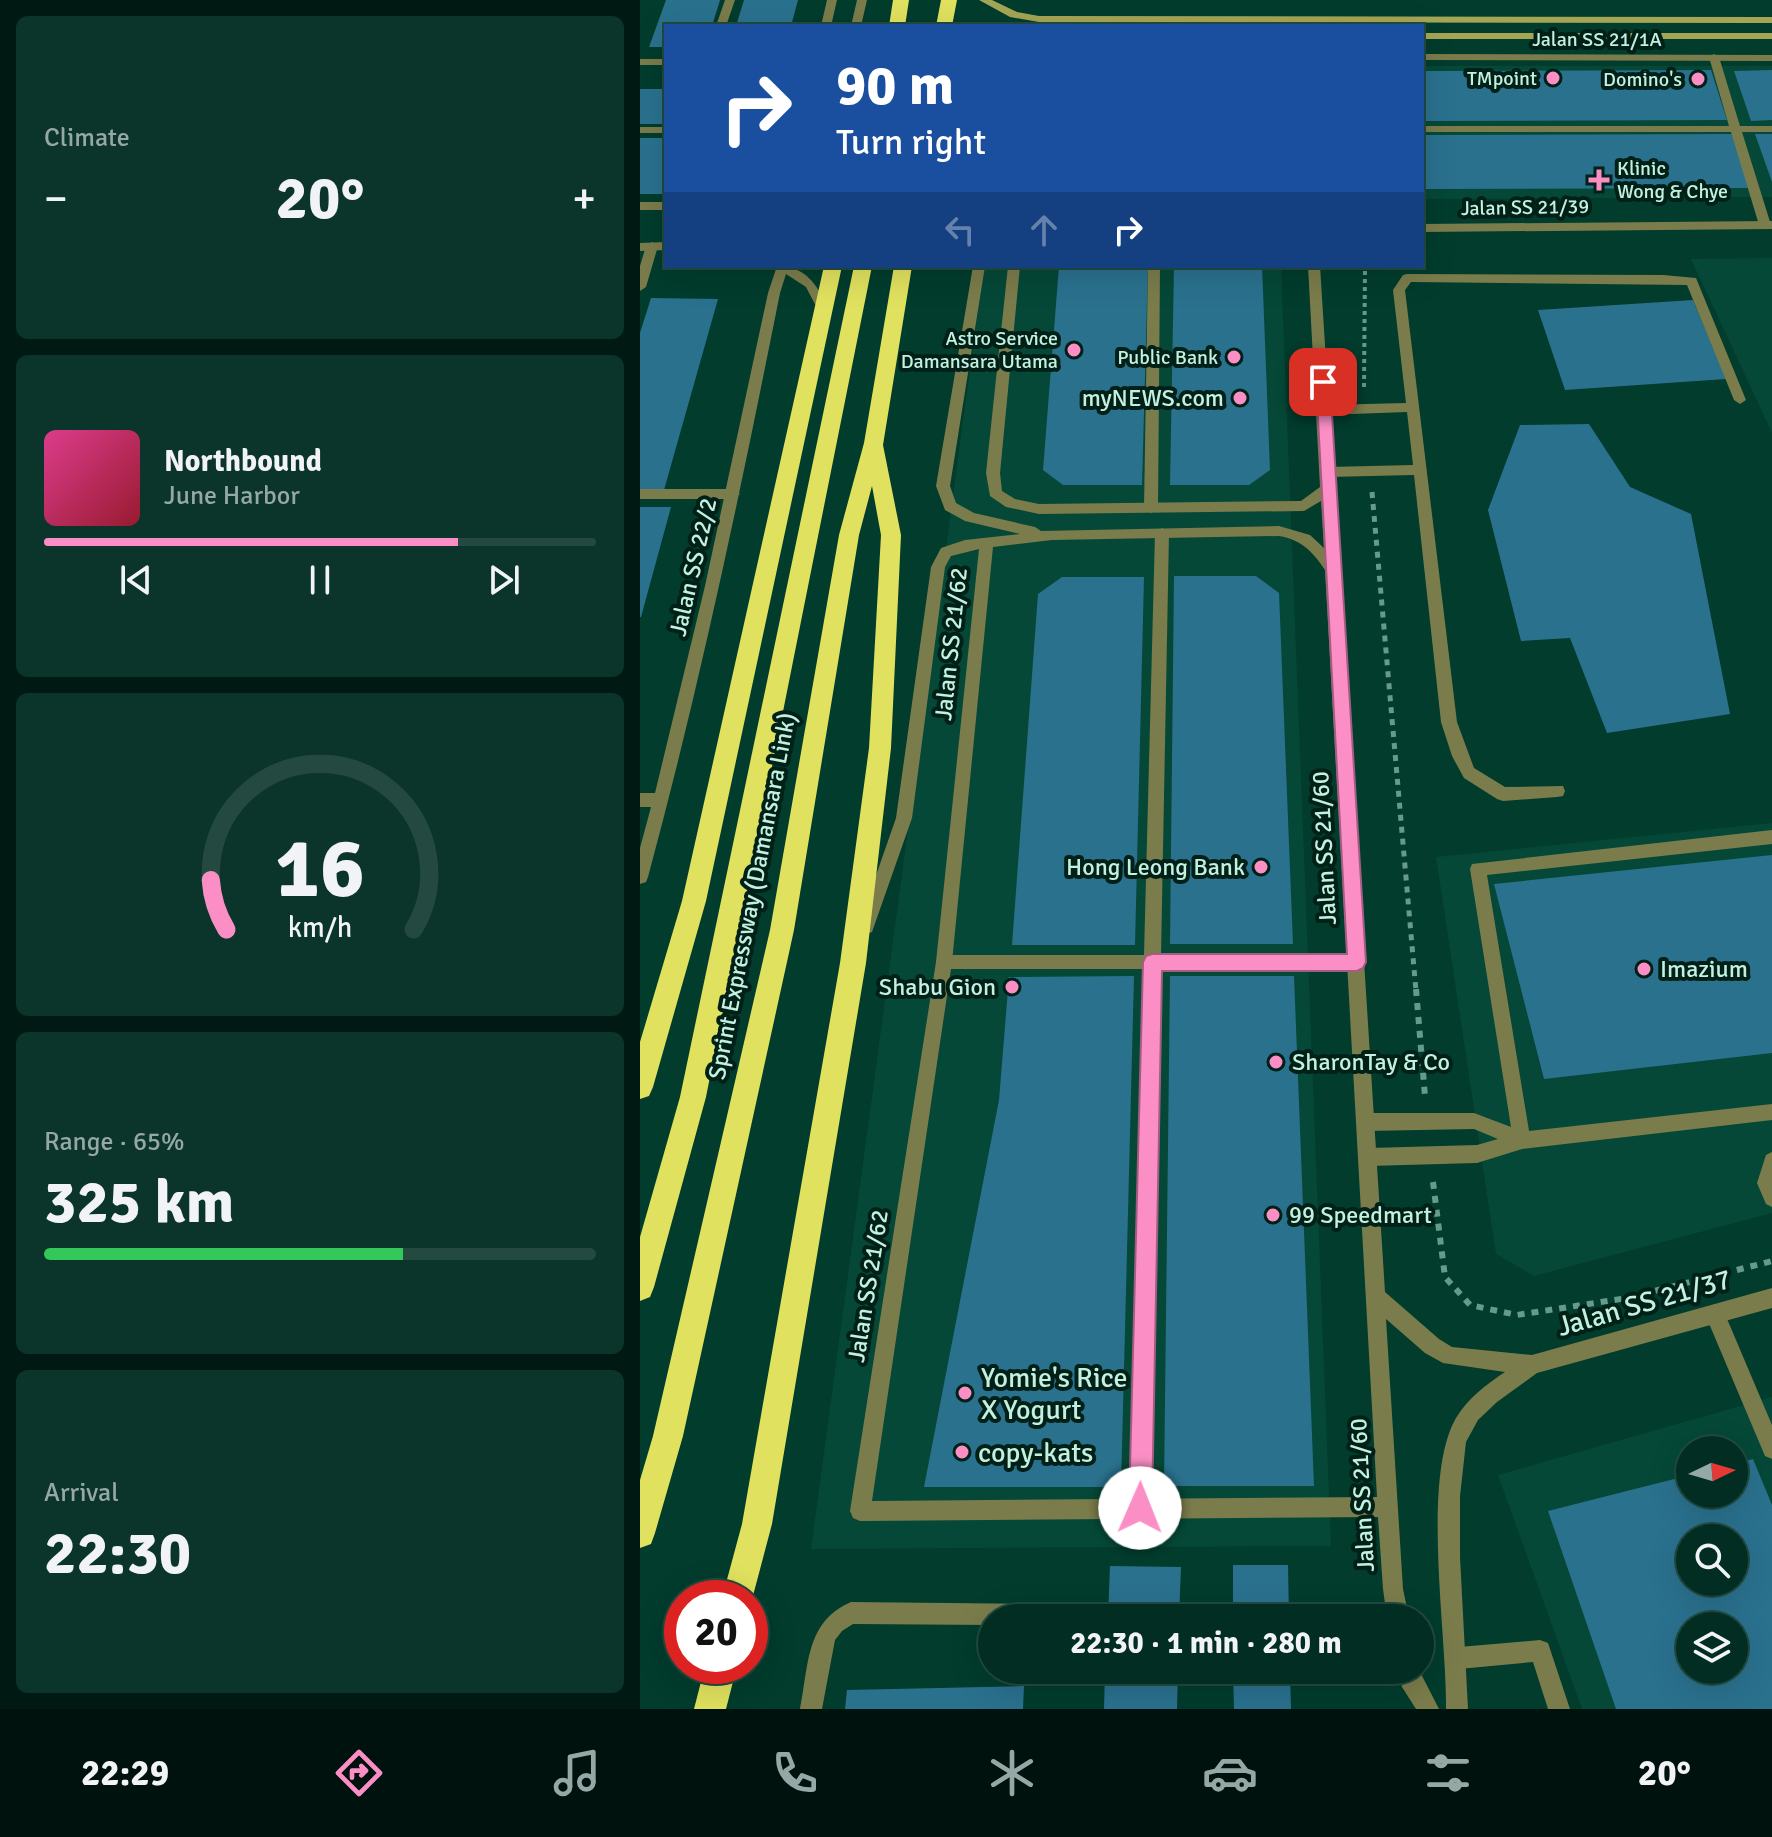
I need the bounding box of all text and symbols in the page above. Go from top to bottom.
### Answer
street label: Jalan SS 21/1A [1532,27,1662,52]
text: 90 m [836,51,954,120]
icon: right [704,56,808,160]
place label: TMpoint [1467,66,1537,91]
place label: Domino's [1603,67,1682,92]
marker: TMpoint [1544,69,1562,87]
marker: Domino's [1689,70,1707,88]
text: Turn right [836,120,986,165]
text: Climate [44,122,130,154]
place label: Klinic Wong & Chye [1617,156,1728,204]
text: 20° [276,162,364,236]
marker: Klinic Wong & Chye [1588,169,1610,191]
text: − [44,172,68,226]
text: + [572,172,596,226]
street label: Jalan SS 21/39 [1461,194,1589,221]
icon: left [938,208,982,252]
icon: ahead [1022,208,1066,252]
icon: right [1106,208,1150,252]
place label: Astro Service Damansara Utama [901,326,1058,374]
marker: Astro Service Damansara Utama [1065,341,1083,359]
place label: Public Bank [1117,345,1218,370]
marker: Public Bank [1225,348,1243,366]
pin [1289,348,1357,416]
icon: arrive [1301,360,1345,404]
place label: myNEWS.com [1082,383,1224,413]
marker: myNEWS.com [1231,389,1249,407]
text: Northbound [164,443,322,480]
text: June Harbor [164,480,300,512]
street label: Jalan SS 22/2 [663,495,723,639]
icon: previous [114,558,158,602]
icon: pause [298,558,342,602]
icon: next [482,558,526,602]
street label: Jalan SS 21/62 [928,566,974,722]
street label: Sprint Expressway (Damansara Link) [702,710,802,1082]
street label: Jalan SS 21/60 [1305,770,1343,926]
text: 16 [275,818,365,920]
place label: Hong Leong Bank [1066,852,1245,882]
marker: Hong Leong Bank [1252,858,1270,876]
text: km/h [288,911,352,946]
place label: Imazium [1660,954,1748,984]
marker: Imazium [1635,960,1653,978]
place label: Shabu Gion [879,972,996,1002]
marker: Shabu Gion [1003,978,1021,996]
place label: SharonTay & Co [1292,1047,1450,1077]
marker: SharonTay & Co [1267,1053,1285,1071]
text: Range · 65% [44,1126,185,1158]
text: 325 km [44,1166,234,1240]
place label: 99 Speedmart [1289,1200,1432,1230]
marker: 99 Speedmart [1264,1206,1282,1224]
street label: Jalan SS 21/62 [841,1208,895,1364]
street label: Jalan SS 21/37 [1553,1262,1735,1344]
place label: Yomie's Rice X Yogurt [981,1361,1128,1427]
marker: Yomie's Rice X Yogurt [956,1384,974,1402]
street label: Jalan SS 21/60 [1343,1417,1381,1573]
place label: copy-kats [978,1436,1093,1470]
north arrow [1676,1436,1748,1508]
map controls [1676,1436,1748,1684]
marker: copy-kats [953,1443,971,1461]
position arrow [1098,1466,1182,1550]
text: Arrival [44,1477,119,1509]
text: 22:30 [44,1517,191,1591]
button: search [1676,1524,1748,1596]
speed limit sign: 20 [664,1580,768,1684]
button: layers [1676,1612,1748,1684]
text: 22:30 · 1 min · 280 m [1070,1625,1342,1662]
icon: directions [331,1745,387,1801]
icon: music [549,1745,605,1801]
icon: phone [767,1745,823,1801]
icon: climate [984,1745,1040,1801]
icon: car [1202,1745,1258,1801]
icon: filters [1420,1745,1476,1801]
text: 22:29 [81,1751,169,1796]
text: 20° [1638,1751,1691,1796]

